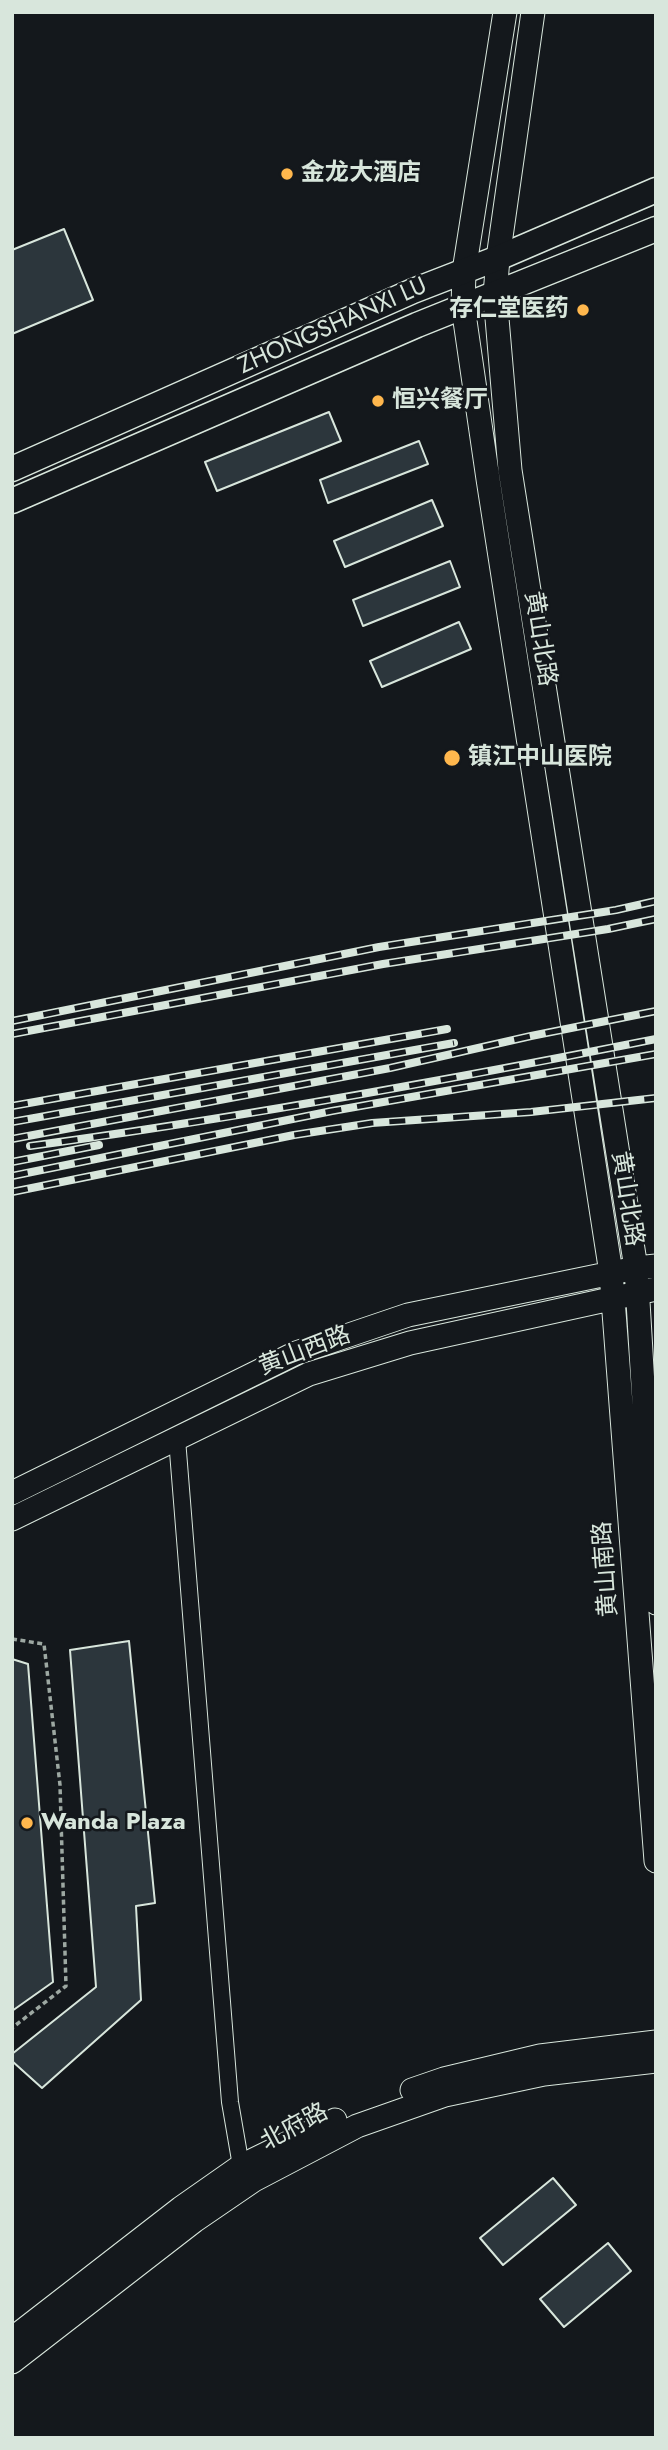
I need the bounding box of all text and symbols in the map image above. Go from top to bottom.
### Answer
place label: 金龙大酒店 [301,160,421,188]
marker: 金龙大酒店 [279,166,295,182]
street label: ZHONGSHANXI LU [234,272,432,382]
place label: 存仁堂医药 [449,296,569,324]
marker: 存仁堂医药 [575,302,591,318]
place label: 恒兴餐厅 [392,387,488,415]
marker: 恒兴餐厅 [370,393,386,409]
street label: 黄山北路 [517,589,561,689]
place label: 镇江中山医院 [468,744,612,772]
marker: 镇江中山医院 [442,748,462,768]
street label: 黄山北路 [604,1149,648,1249]
street label: 黄山西路 [255,1321,355,1383]
street label: 黄山南路 [589,1520,625,1618]
place label: Wanda Plaza [41,1809,186,1837]
marker: Wanda Plaza [19,1815,35,1831]
street label: 北府路 [256,2098,334,2158]

